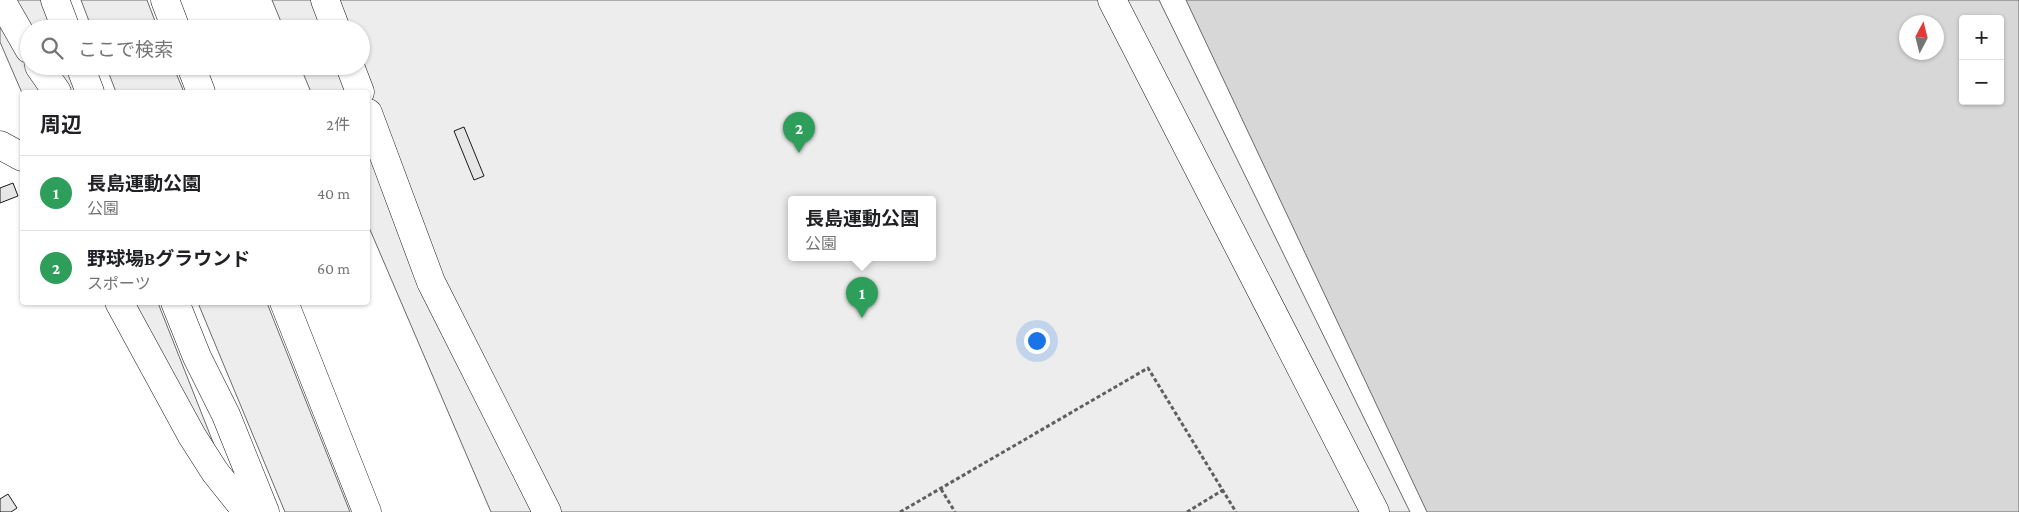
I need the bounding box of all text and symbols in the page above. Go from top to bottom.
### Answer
north arrow [1899,15,1944,60]
map controls [1959,15,2004,105]
button: + [1959,15,2004,60]
search box [20,20,370,75]
icon: search [38,34,66,62]
text: ここで検索 [78,39,173,60]
button: − [1959,60,2004,105]
pin: 2 [783,112,815,153]
text: 周辺 [40,113,82,137]
text: 2件 [326,116,350,133]
text: 長島運動公園 [87,173,201,194]
text: 1 [53,185,59,202]
text: 40 m [317,185,350,202]
popup [788,196,936,261]
text: 公園 [87,200,119,217]
text: 長島運動公園 [805,208,919,229]
text: 公園 [805,235,837,252]
text: 野球場Bグラウンド [87,248,250,269]
text: 2 [52,260,60,277]
text: 60 m [317,260,350,277]
text: スポーツ [87,275,151,292]
pin: 1 [846,277,878,318]
your location [1024,328,1050,354]

